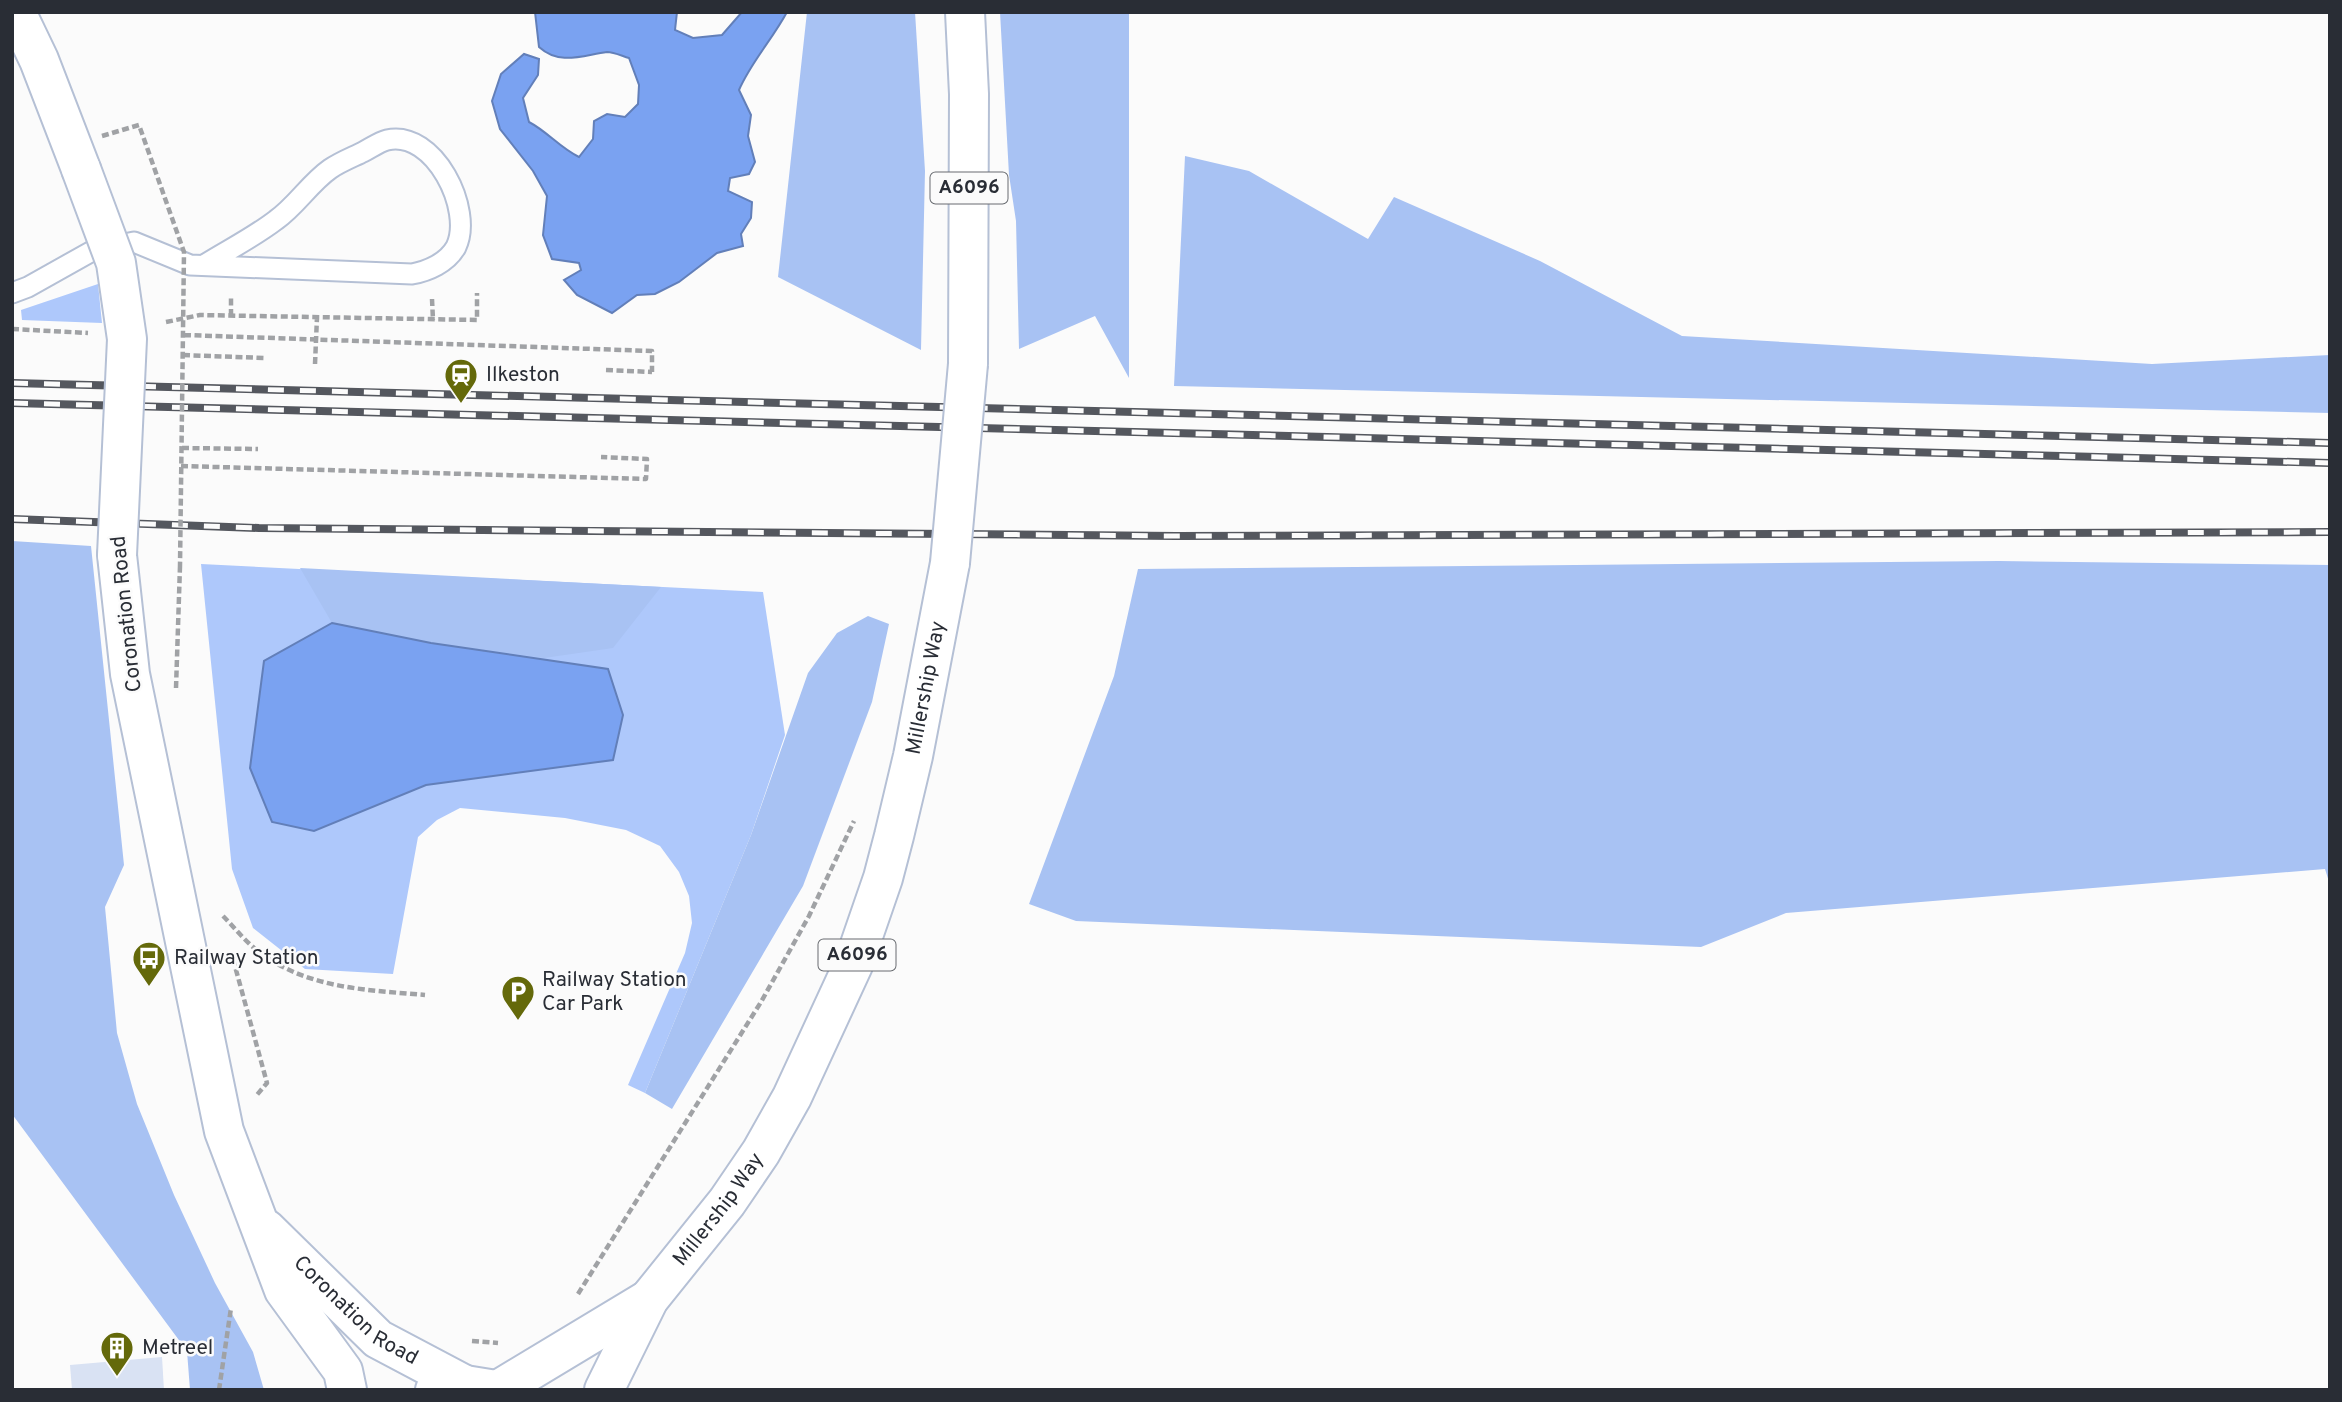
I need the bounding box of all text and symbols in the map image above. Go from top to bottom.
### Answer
road number: A6096 [930,172,1007,204]
station icon: Ilkeston [442,356,480,405]
place label: Ilkeston [486,362,560,389]
street label: Coronation Road [105,534,149,694]
street label: Millership Way [900,619,952,757]
bus stop icon: Railway Station [130,939,168,988]
road number: A6096 [818,939,896,970]
place label: Railway Station [174,945,319,972]
place label: Railway Station Car Park [542,967,687,1018]
parking icon: Railway Station Car Park [499,973,537,1022]
street label: Millership Way [667,1148,770,1272]
street label: Coronation Road [288,1250,423,1371]
building icon: Metreel [98,1329,136,1378]
place label: Metreel [142,1335,213,1362]

